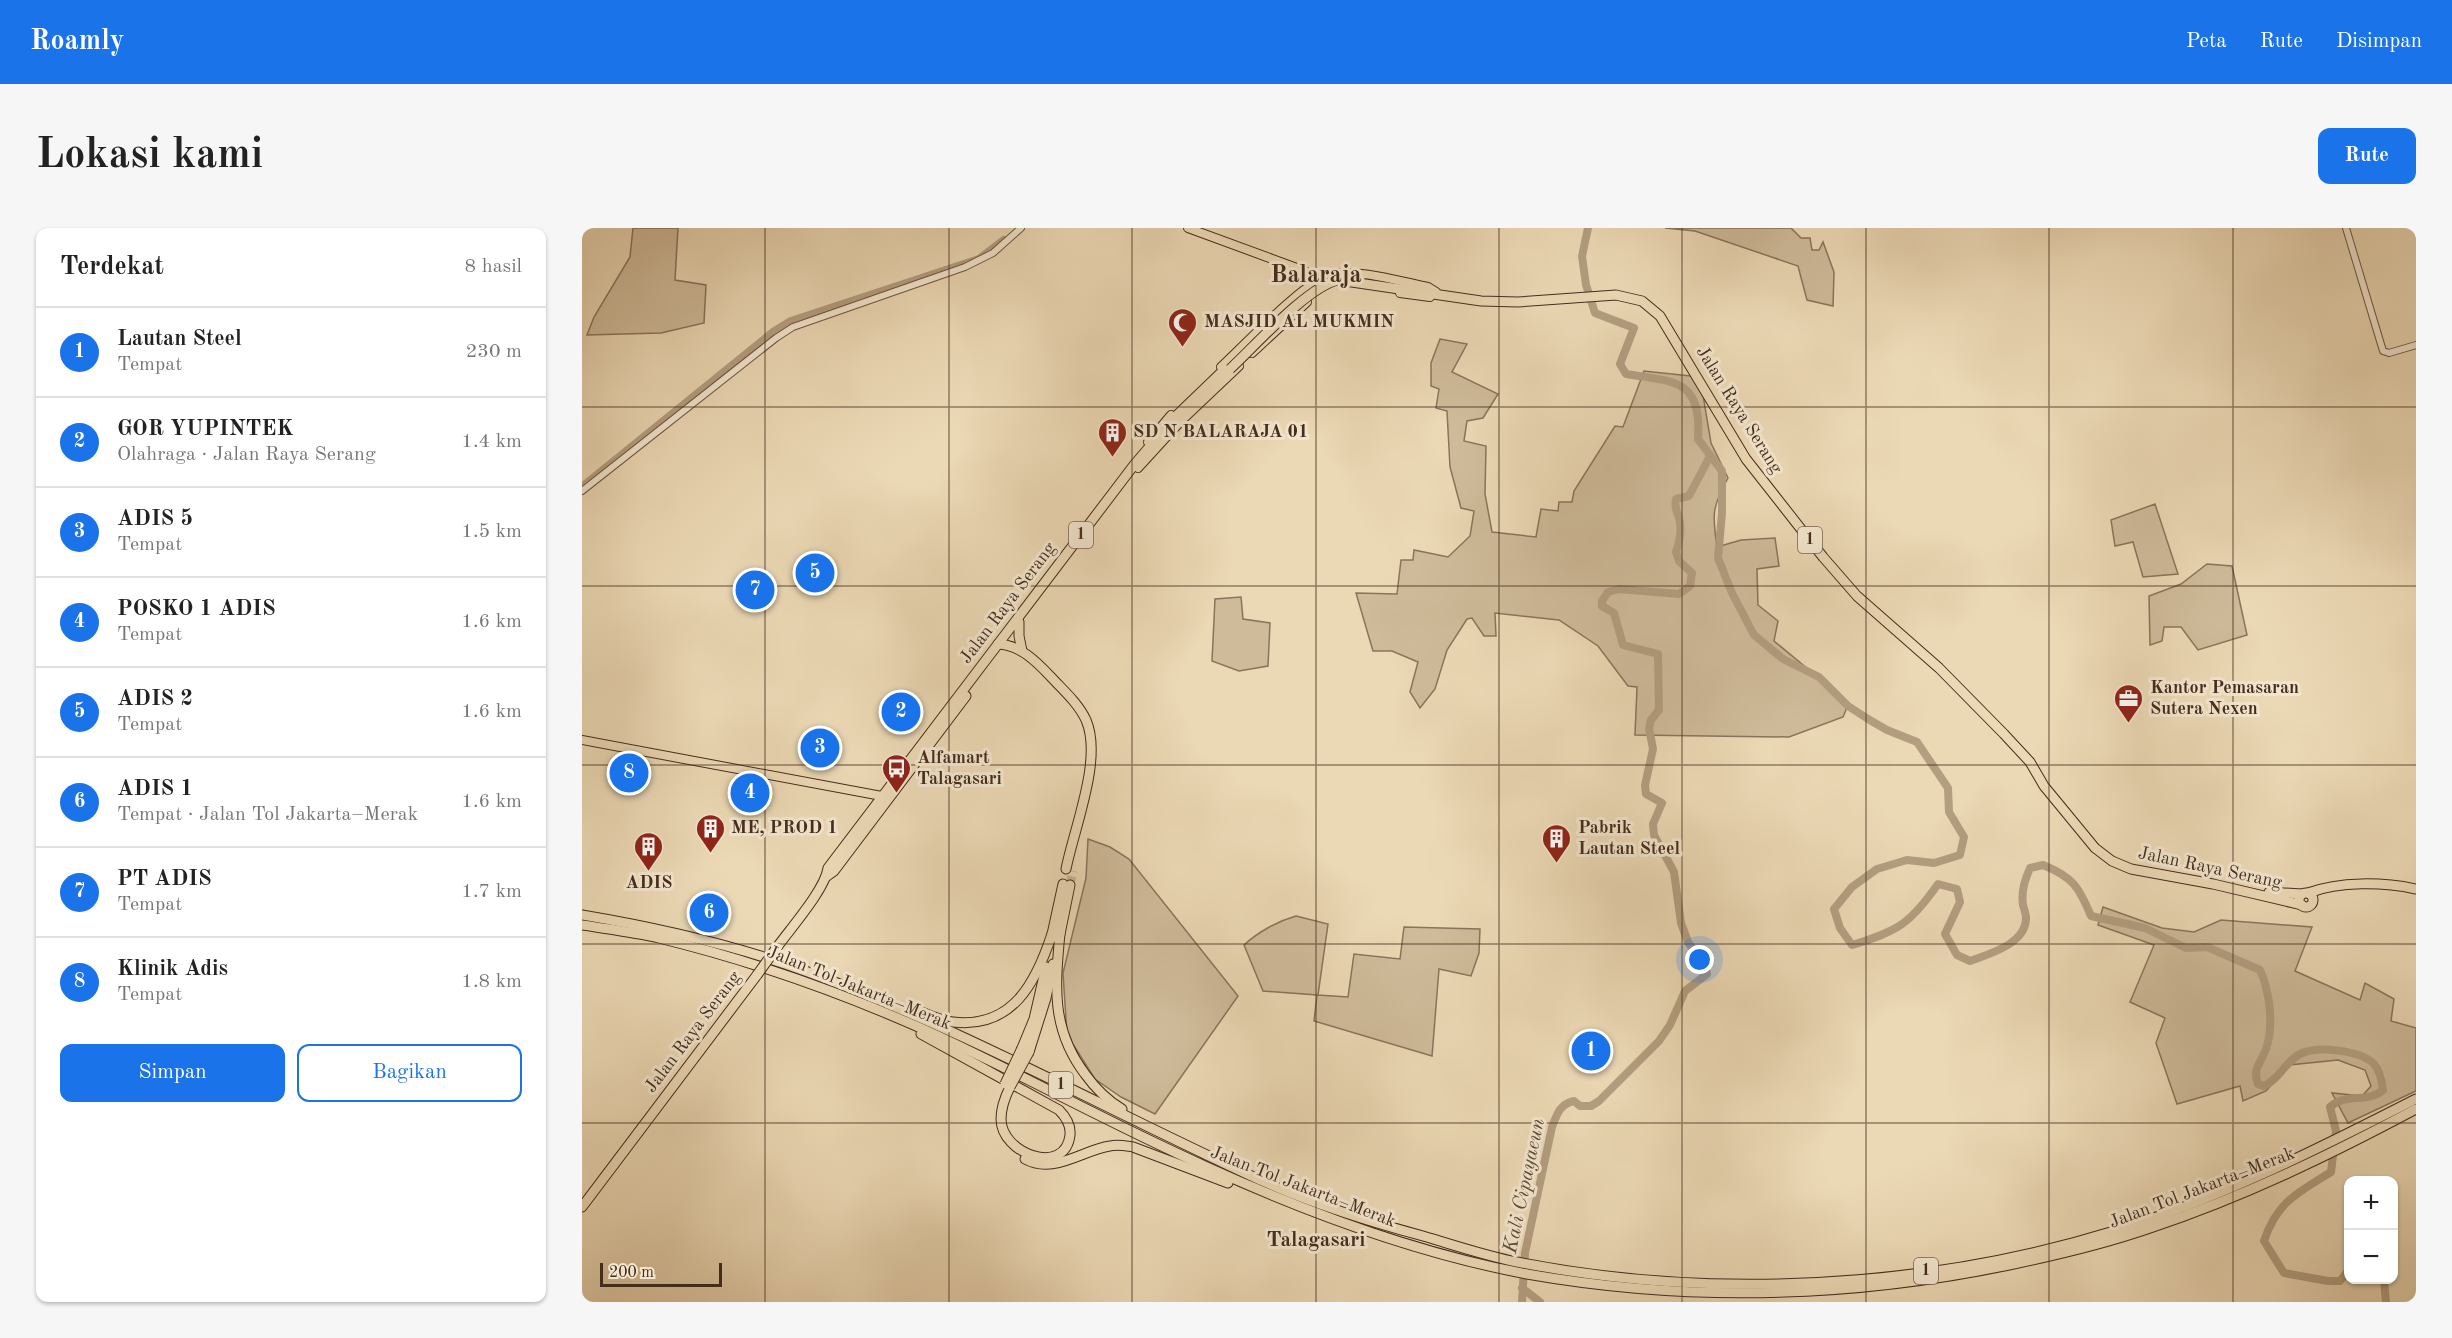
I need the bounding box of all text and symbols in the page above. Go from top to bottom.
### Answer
text: Roamly [30,28,124,56]
text: Peta [2186,31,2227,52]
text: Rute [2260,31,2303,52]
text: Disimpan [2336,31,2422,52]
button: Rute [2318,128,2416,184]
text: Lokasi kami [36,135,263,177]
text: Terdekat [60,254,164,280]
text: 8 hasil [465,257,522,277]
district label: Balaraja [1270,264,1362,288]
mosque icon: MASJID AL MUKMIN [1167,306,1199,348]
place label: MASJID AL MUKMIN [1204,313,1394,331]
text: Lautan Steel [117,328,242,350]
text: 1 [74,342,85,362]
text: 230 m [466,342,522,362]
street label: Jalan Raya Serang [1693,343,1786,477]
text: Tempat [117,355,182,375]
building icon: SD N BALARAJA 01 [1096,416,1128,458]
text: GOR YUPINTEK [117,418,293,440]
place label: SD N BALARAJA 01 [1133,423,1308,441]
text: 2 [74,432,85,452]
text: 1.4 km [461,432,522,452]
text: Olahraga · Jalan Raya Serang [117,445,376,465]
text: ADIS 5 [117,508,193,530]
text: 3 [74,522,85,542]
text: 1.5 km [461,522,522,542]
road number: 1 [1069,522,1093,548]
road number: 1 [1798,527,1822,553]
text: Tempat [117,535,182,555]
street label: Jalan Raya Serang [957,539,1059,667]
pin: 5 [796,550,834,596]
pin: 7 [736,568,774,613]
text: POSKO 1 ADIS [117,598,276,620]
text: 4 [74,612,85,632]
text: 1.6 km [461,612,522,632]
text: Tempat [117,625,182,645]
place label: Kantor Pemasaran Sutera Nexen [2150,679,2299,718]
office icon: Kantor Pemasaran Sutera Nexen [2113,682,2145,724]
text: ADIS 2 [117,688,193,710]
pin: 2 [882,690,920,734]
text: 5 [74,702,85,722]
text: 1.6 km [461,702,522,722]
text: Tempat [117,715,182,735]
pin: 3 [800,726,840,770]
place label: Alfamart Talagasari [917,749,1002,788]
pin: 8 [610,750,648,796]
bus stop icon: Alfamart Talagasari [880,752,912,794]
pin: 4 [730,770,770,816]
text: ADIS 1 [117,778,193,800]
text: 6 [74,792,85,812]
text: 1.6 km [461,792,522,812]
text: Tempat · Jalan Tol Jakarta–Merak [117,805,418,825]
building icon: ME, PROD 1 [694,812,726,854]
place label: ME, PROD 1 [731,819,838,837]
place label: Pabrik Lautan Steel [1578,819,1681,858]
building icon: Pabrik Lautan Steel [1541,822,1573,864]
building icon: ADIS [633,830,665,872]
street label: Jalan Raya Serang [2136,844,2284,892]
text: PT ADIS [117,868,212,890]
place label: ADIS [626,874,672,892]
text: 7 [74,882,85,902]
text: 1.7 km [461,882,522,902]
pin: 6 [690,890,728,936]
text: Tempat [117,895,182,915]
street label: Jalan Tol Jakarta–Merak [764,943,954,1033]
your location [1685,945,1714,974]
text: Klinik Adis [117,958,228,980]
street label: Jalan Raya Serang [642,968,744,1096]
text: 8 [74,972,85,992]
text: 1.8 km [461,972,522,992]
text: Tempat [117,985,182,1005]
pin: 1 [1572,1028,1610,1074]
button: Simpan [60,1044,285,1102]
button: Bagikan [297,1044,522,1102]
road number: 1 [1049,1072,1073,1098]
water label: Kali Cipayaeun [1501,1117,1549,1256]
street label: Jalan Tol Jakarta–Merak [1208,1143,1398,1231]
street label: Jalan Tol Jakarta–Merak [2107,1144,2297,1232]
map controls [2344,1176,2398,1284]
button: + [2344,1176,2398,1230]
district label: Talagasari [1266,1230,1366,1251]
button: − [2344,1230,2398,1284]
road number: 1 [1914,1258,1938,1284]
scale bar [600,1260,722,1288]
text: 200 m [609,1265,654,1281]

